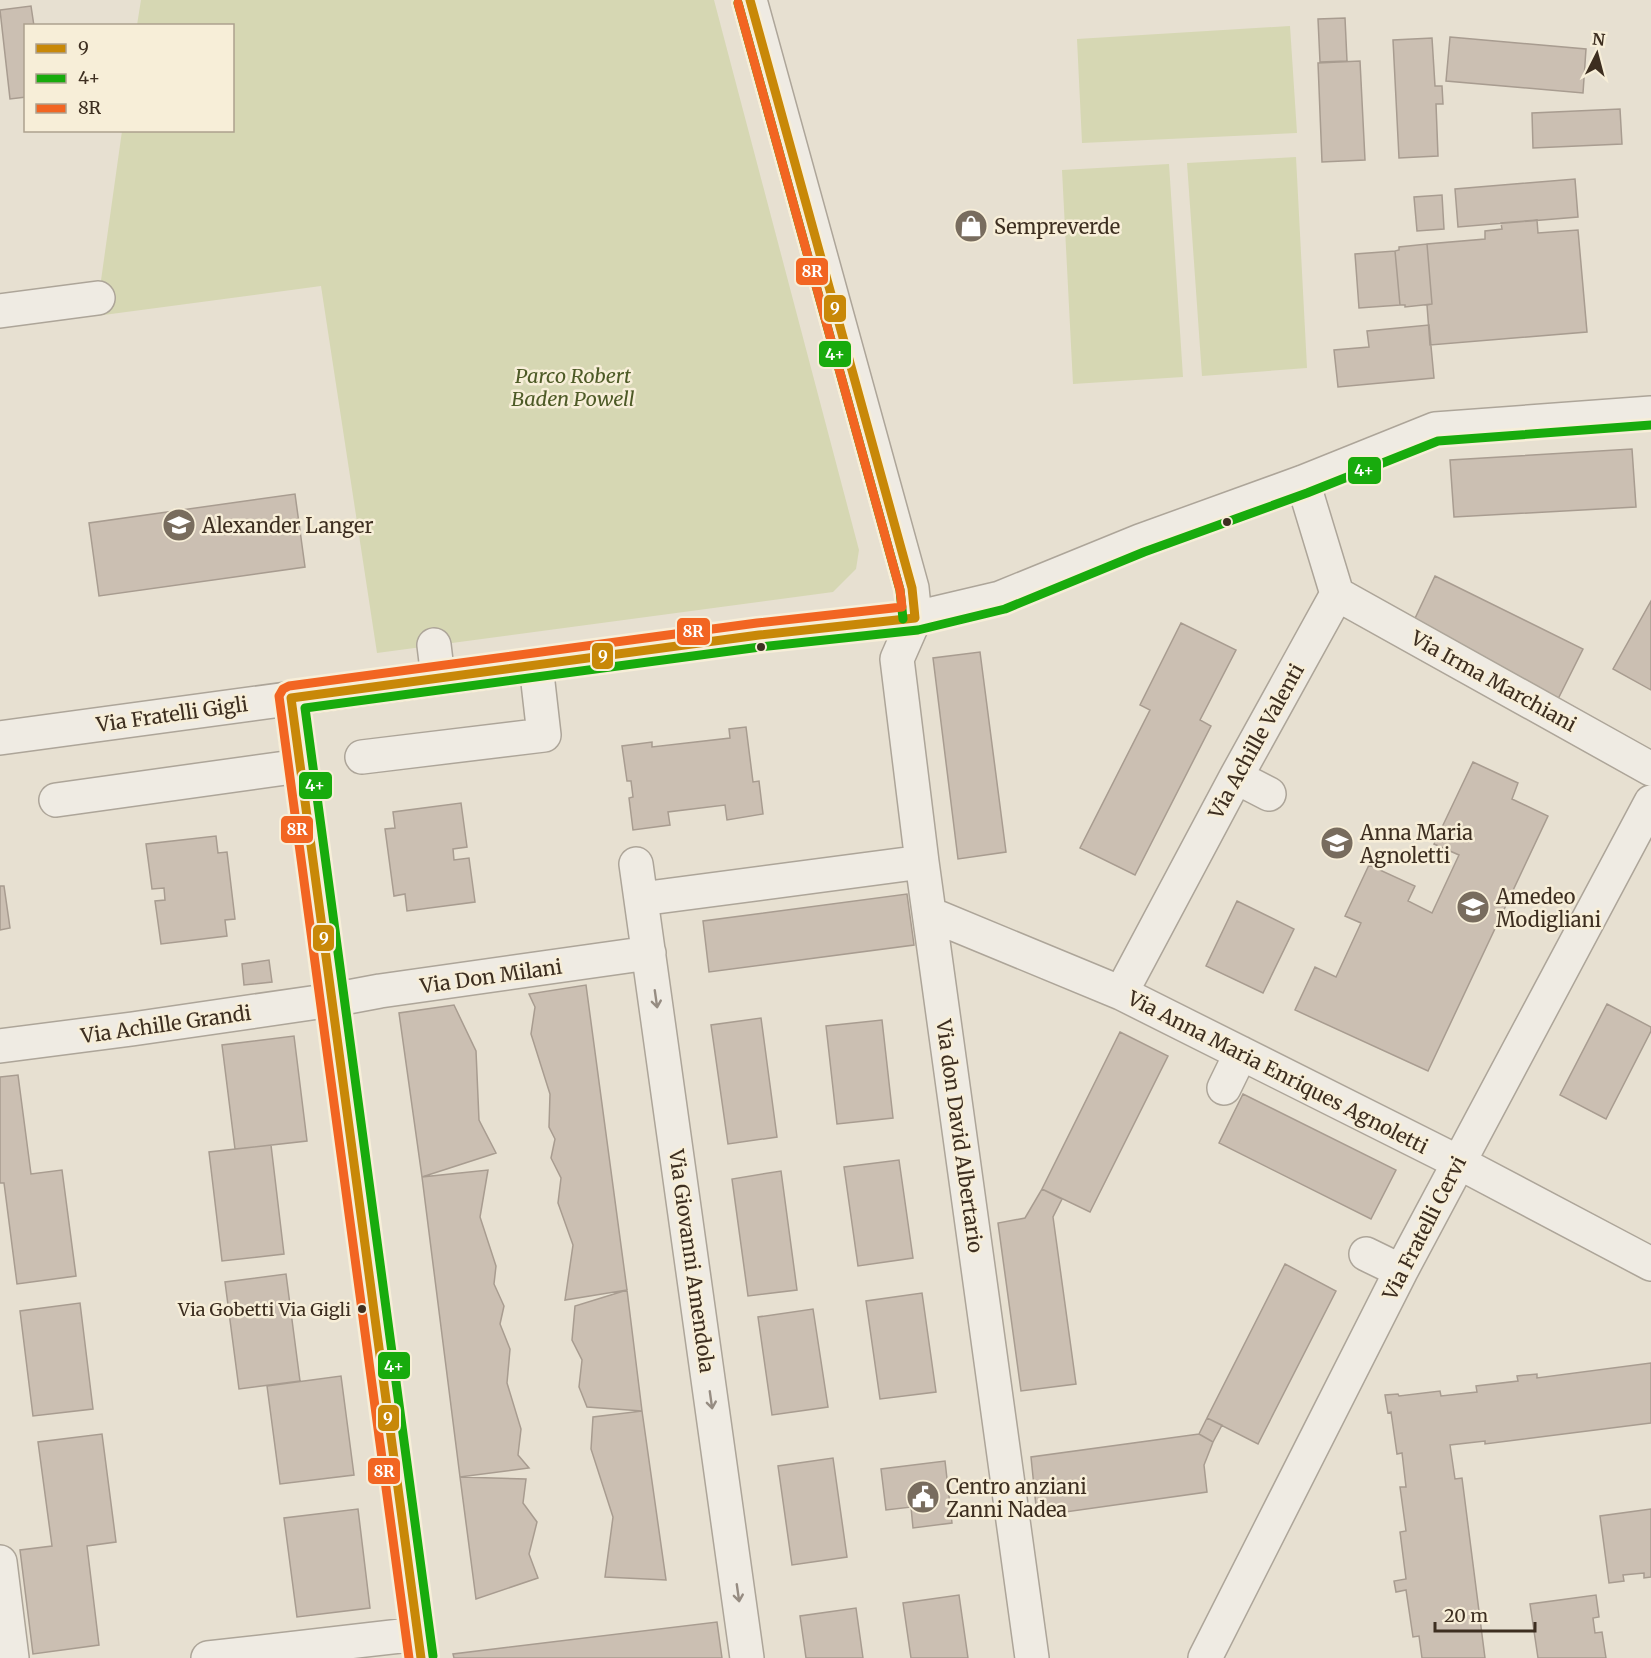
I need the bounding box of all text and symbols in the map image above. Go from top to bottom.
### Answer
legend [24,24,234,132]
north arrow [1567,24,1627,84]
text: N [1591,28,1606,50]
text: 9 [78,36,89,59]
text: 4+ [78,66,100,89]
text: 8R [78,96,101,119]
shop icon: Sempreverde [953,208,989,244]
place label: Sempreverde [994,214,1120,239]
line badge: 8R [795,257,829,286]
text: 8R [801,261,823,281]
line badge: 9 [823,294,847,323]
text: 9 [830,298,840,318]
line badge: 4+ [818,340,852,368]
text: 4+ [825,344,845,364]
park label: Parco Robert Baden Powell [511,363,635,411]
line badge: 4+ [1347,456,1382,485]
text: 4+ [1354,460,1374,480]
school or university icon: Alexander Langer [161,507,197,543]
place label: Alexander Langer [201,513,373,538]
unlabelled marker [1221,516,1233,528]
line badge: 8R [676,617,711,646]
text: 8R [682,621,704,641]
street label: Via Irma Marchiani [1406,625,1581,737]
unlabelled marker [755,641,767,653]
line badge: 9 [591,642,614,670]
text: 9 [598,646,608,666]
street label: Via Achille Valenti [1203,659,1309,824]
street label: Via Fratelli Gigli [94,691,249,737]
line badge: 4+ [298,771,333,800]
text: 4+ [305,775,325,795]
line badge: 8R [280,815,314,844]
text: 8R [286,819,308,839]
place label: Anna Maria Agnoletti [1359,820,1473,868]
school or university icon: Anna Maria Agnoletti [1319,825,1355,861]
place label: Amedeo Modigliani [1495,884,1601,932]
school or university icon: Amedeo Modigliani [1455,889,1491,925]
line badge: 9 [312,924,335,952]
text: 9 [319,928,329,948]
street label: Via Don Milani [417,954,564,998]
street label: Via Anna Maria Enriques Agnoletti [1123,985,1432,1159]
one-way arrow [650,988,661,1008]
street label: Via Achille Grandi [78,1000,253,1048]
street label: Via don David Albertario [931,1017,989,1254]
street label: Via Giovanni Amendola [664,1147,720,1375]
street label: Via Fratelli Cervi [1377,1152,1471,1305]
place label: Via Gobetti Via Gigli [177,1298,351,1321]
marker: Via Gobetti Via Gigli [356,1303,368,1315]
line badge: 4+ [377,1351,411,1380]
text: 4+ [384,1356,404,1376]
one-way arrow [705,1389,716,1409]
line badge: 9 [377,1404,400,1432]
text: 9 [383,1408,393,1428]
line badge: 8R [367,1457,401,1485]
text: 8R [373,1461,395,1481]
place label: Centro anziani Zanni Nadea [946,1474,1087,1522]
public building icon: Centro anziani Zanni Nadea [905,1479,941,1515]
one-way arrow [732,1583,743,1602]
scale bar [1435,1595,1536,1633]
text: 20 m [1444,1604,1488,1627]

